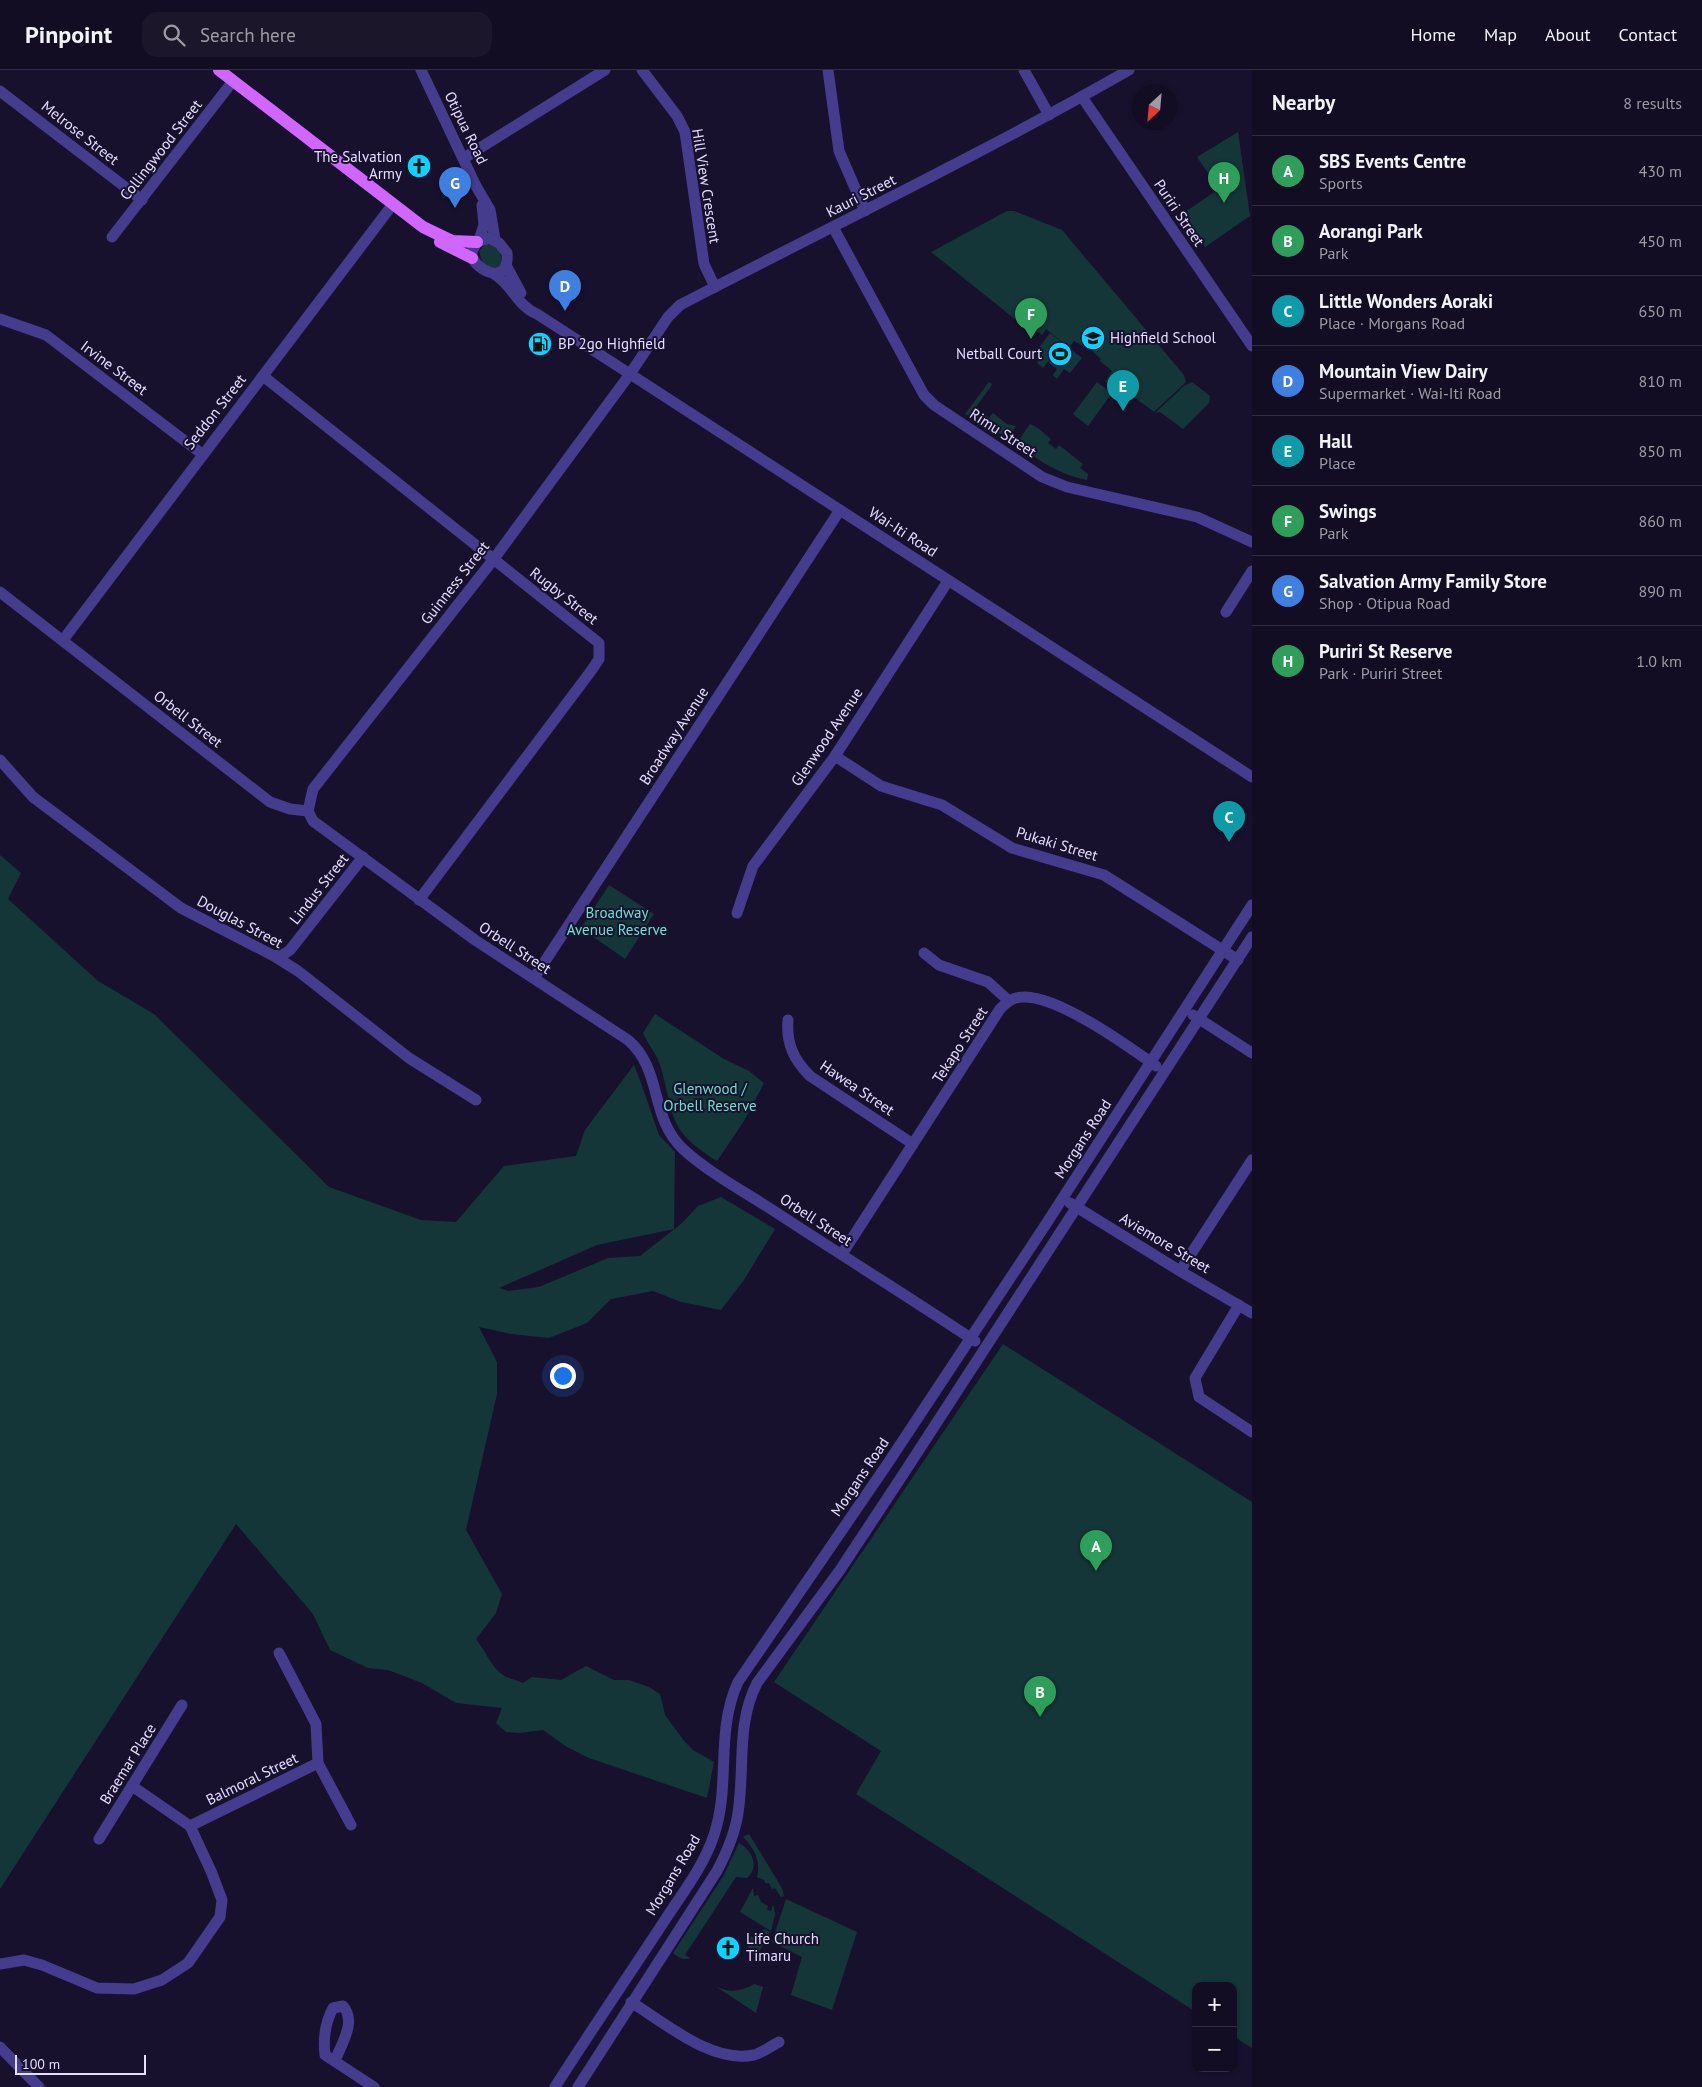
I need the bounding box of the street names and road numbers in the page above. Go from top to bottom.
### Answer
street label: Otipua Road [441,88,492,167]
street label: Melrose Street [38,96,123,169]
street label: Collingwood Street [115,96,206,204]
street label: Hill View Crescent [688,127,725,245]
street label: Kauri Street [823,170,899,221]
street label: Puriri Street [1150,176,1209,250]
street label: Irvine Street [77,336,152,399]
street label: Seddon Street [179,370,250,453]
street label: Rimu Street [966,404,1040,461]
street label: Wai-Iti Road [865,502,941,561]
street label: Guinness Street [416,537,493,628]
street label: Rugby Street [526,563,602,628]
street label: Broadway Avenue [635,683,712,788]
street label: Glenwood Avenue [787,684,867,790]
street label: Orbell Street [150,686,227,751]
street label: Pukaki Street [1014,822,1100,865]
street label: Lindus Street [285,849,352,928]
street label: Douglas Street [194,891,286,952]
street label: Orbell Street [476,917,555,978]
street label: Tekapo Street [928,1003,991,1086]
street label: Hawea Street [816,1056,898,1119]
street label: Morgans Road [1050,1095,1115,1182]
street label: Orbell Street [777,1189,856,1250]
street label: Aviemore Street [1116,1208,1214,1277]
street label: Morgans Road [826,1434,893,1520]
street label: Braemar Place [95,1720,160,1808]
street label: Balmoral Street [203,1748,301,1809]
street label: Morgans Road [641,1831,704,1919]

